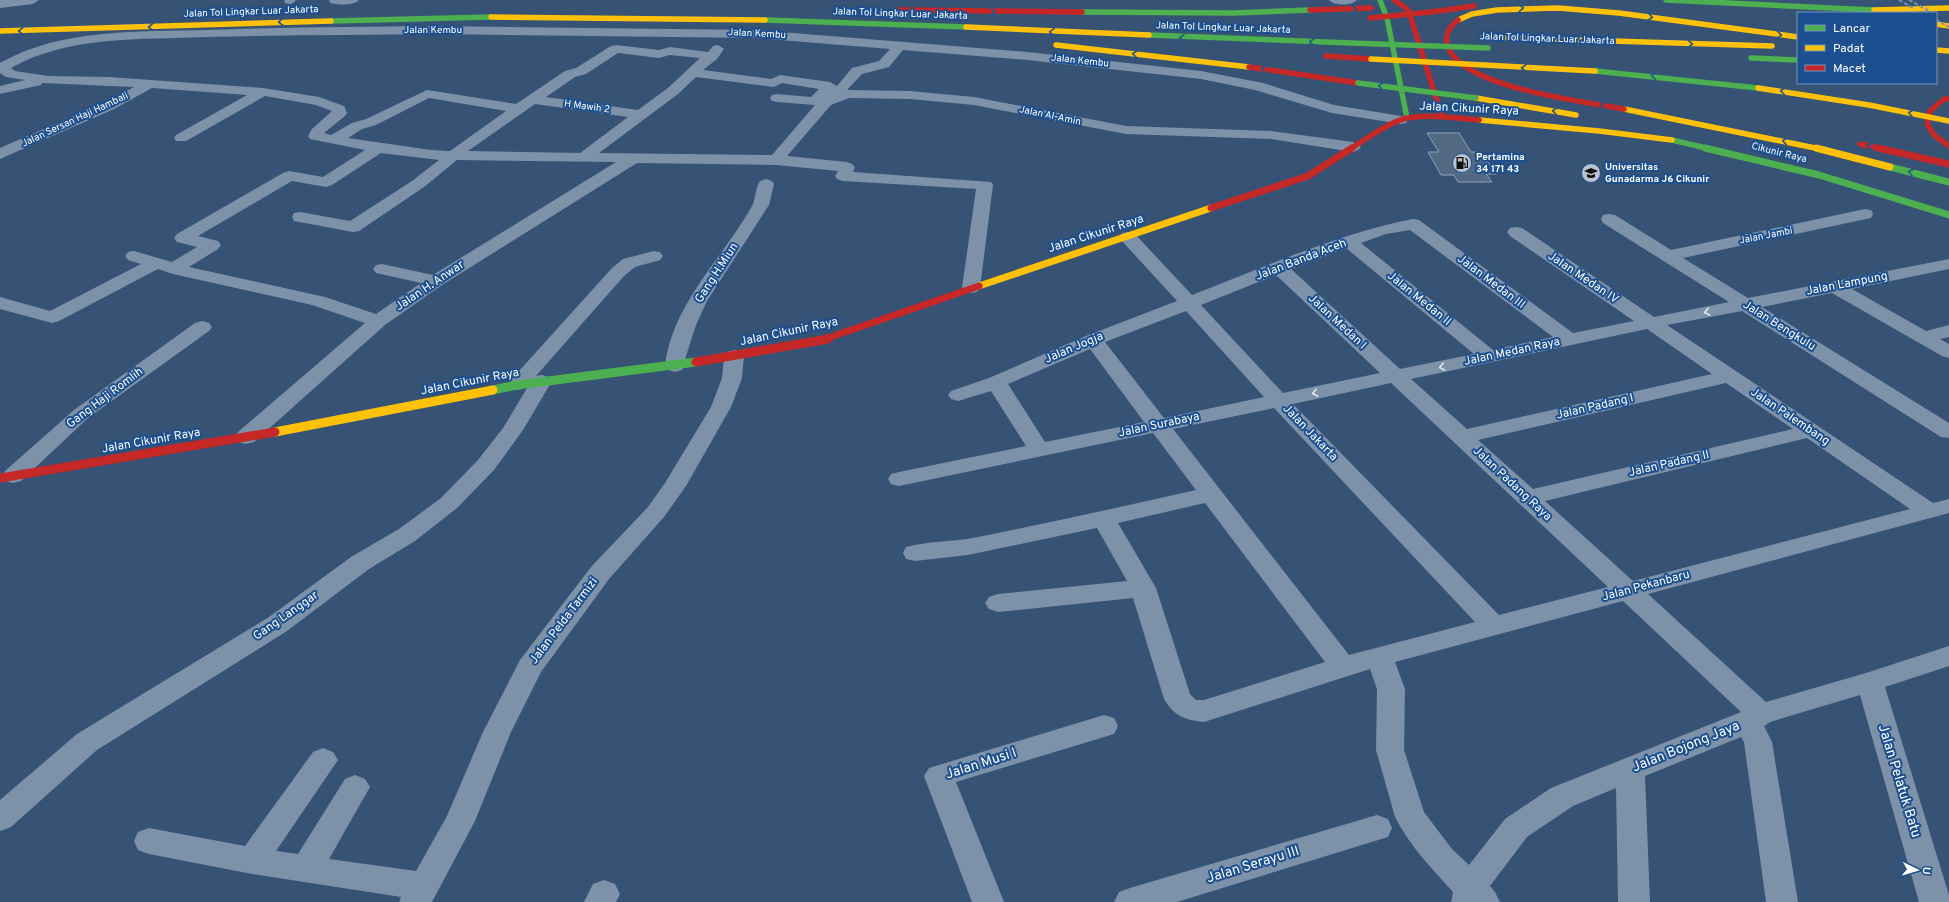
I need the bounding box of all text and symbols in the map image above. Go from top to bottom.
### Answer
street label: Jalan Tol Lingkar Luar Jakarta [183,3,319,21]
one-way arrow [1518,4,1524,12]
street label: Jalan Tol Lingkar Luar Jakarta [832,5,968,23]
one-way arrow [1351,5,1357,14]
one-way arrow [990,8,996,16]
one-way arrow [1647,12,1653,21]
legend [1797,12,1937,84]
one-way arrow [278,18,284,26]
street label: Jalan Tol Lingkar Luar Jakarta [1155,19,1291,37]
text: Lancar [1833,21,1870,37]
one-way arrow [148,23,154,31]
street label: Jalan Kembu [404,24,462,37]
street label: Jalan Kembu [728,26,786,42]
one-way arrow [18,27,24,35]
one-way arrow [1049,27,1055,36]
street label: Jalan Tol Lingkar Luar Jakarta [1479,30,1615,48]
one-way arrow [1776,30,1782,39]
one-way arrow [1179,34,1185,42]
one-way arrow [1309,38,1315,46]
one-way arrow [1687,39,1693,48]
text: Padat [1833,41,1864,57]
one-way arrow [1132,50,1138,59]
street label: Jalan Kembu [1050,51,1110,71]
text: Macet [1833,61,1866,77]
one-way arrow [1521,63,1527,72]
one-way arrow [1261,65,1267,74]
one-way arrow [1650,72,1657,81]
one-way arrow [1378,82,1385,91]
one-way arrow [1780,87,1786,96]
street label: Jalan Sersan Haji Hambali [20,90,130,150]
street label: H Mawih 2 [563,97,611,117]
street label: Jalan Cikunir Raya [1419,98,1519,120]
one-way arrow [1600,101,1606,110]
street label: Jalan Al-Amin [1018,103,1082,129]
one-way arrow [1552,107,1558,116]
one-way arrow [1908,109,1914,118]
one-way arrow [1782,138,1788,146]
street label: Cikunir Raya [1750,140,1808,166]
one-way arrow [1867,143,1873,151]
place label: Pertamina 34 171 43 [1476,151,1525,176]
fuel station icon: Pertamina 34 171 43 [1451,152,1473,174]
place label: Universitas Gunadarma J6 Cikunir [1605,161,1710,186]
school or university icon: Universitas Gunadarma J6 Cikunir [1580,162,1602,184]
one-way arrow [1908,168,1915,177]
street label: Jalan Cikunir Raya [1046,211,1146,257]
street label: Jalan Jambi [1738,224,1794,248]
street label: Jalan Banda Aceh [1253,235,1349,285]
street label: Gang H.Miun [692,240,742,306]
street label: Jalan Medan IV [1544,248,1622,308]
street label: Jalan Medan III [1454,251,1528,313]
street label: Jalan H. Anwar [392,257,468,315]
street label: Jalan Medan II [1384,268,1454,330]
street label: Jalan Lampung [1805,268,1889,300]
street label: Jalan Medan I [1304,291,1370,353]
street label: Jalan Bengkulu [1740,297,1818,355]
one-way arrow [1703,307,1710,316]
street label: Jalan Cikunir Raya [739,314,839,350]
street label: Jalan Jogja [1042,329,1106,367]
street label: Jalan Medan Raya [1463,334,1561,370]
one-way arrow [1439,362,1445,370]
street label: Gang Haji Romlih [63,364,147,432]
street label: Jalan Cikunir Raya [420,365,520,399]
street label: Jalan Palembang [1747,384,1833,450]
one-way arrow [1312,389,1318,397]
street label: Jalan Padang I [1555,390,1635,424]
street label: Jalan Jakarta [1279,401,1341,465]
street label: Jalan Surabaya [1117,409,1201,441]
street label: Jalan Cikunir Raya [100,424,202,458]
street label: Jalan Padang Raya [1469,443,1555,525]
street label: Jalan Padang II [1627,447,1711,481]
street label: Jalan Pekanbaru [1600,567,1692,605]
street label: Jalan Pelda Tarmizi [526,575,602,667]
street label: Gang Langgar [250,587,322,644]
street label: Jalan Bojong Jaya [1630,718,1742,776]
street label: Jalan Pelatuk Batu [1874,722,1924,840]
street label: Jalan Musi I [943,744,1019,784]
street label: Jalan Serayu III [1205,843,1301,887]
north arrow [1897,850,1937,890]
text: U [1919,866,1933,875]

